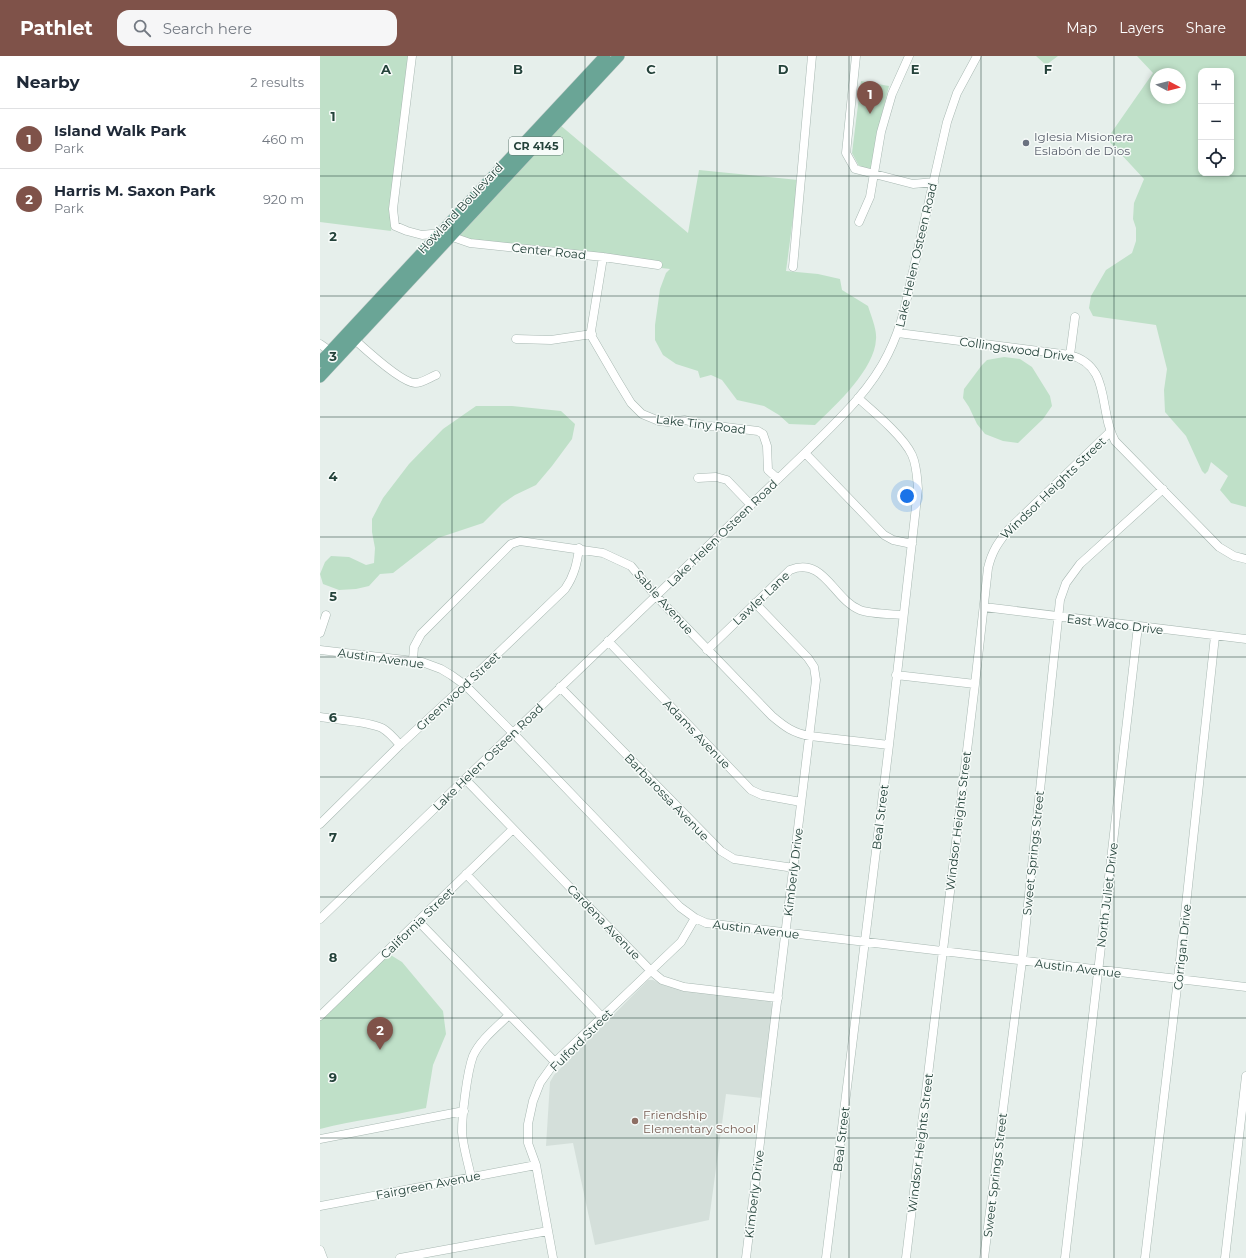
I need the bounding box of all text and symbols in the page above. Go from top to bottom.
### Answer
search box [117,10,397,46]
text: Pathlet [20,17,93,40]
icon: search [131,17,153,39]
text: Search here [163,19,252,38]
text: Map [1066,19,1097,37]
text: Layers [1119,19,1164,37]
text: Share [1186,19,1226,37]
text: A [380,61,392,77]
text: B [513,61,523,77]
text: C [646,61,656,77]
text: D [778,61,789,77]
text: E [911,61,920,77]
text: F [1044,61,1052,77]
north arrow [1150,68,1186,104]
map controls [1198,68,1234,176]
button: + [1198,68,1234,104]
text: Nearby [16,72,80,92]
text: 2 results [250,74,304,90]
pin: 1 [857,81,883,114]
button: − [1198,104,1234,140]
text: 1 [330,108,336,124]
text: Island Walk Park [54,121,186,140]
place label: Iglesia Misionera Eslabón de Dios [1034,129,1134,158]
text: 1 [26,131,32,147]
text: 460 m [262,131,304,147]
road number: CR 4145 [509,137,563,155]
marker: Iglesia Misionera Eslabón de Dios [1021,138,1031,148]
text: Park [54,140,84,156]
button: locate [1198,140,1234,176]
street label: Howland Boulevard [414,160,506,256]
text: Harris M. Saxon Park [54,181,216,200]
street label: Lake Helen Osteen Road [892,181,940,329]
text: 2 [25,191,33,207]
text: 920 m [263,191,304,207]
text: Park [54,200,84,216]
text: 2 [329,228,337,244]
street label: Center Road [511,240,587,262]
street label: Collingswood Drive [959,334,1075,364]
text: 3 [328,348,337,364]
street label: Lake Tiny Road [655,411,747,437]
street label: Windsor Heights Street [997,434,1109,542]
text: 4 [329,468,338,484]
street label: Lake Helen Osteen Road [664,476,780,590]
your location [897,486,917,506]
street label: Sable Avenue [631,567,697,637]
street label: Lawler Lane [729,568,793,628]
text: 5 [329,588,337,604]
street label: East Waco Drive [1066,611,1164,637]
street label: Austin Avenue [337,645,425,671]
street label: Greenwood Street [413,648,503,734]
street label: Adams Avenue [660,696,734,772]
street label: Lake Helen Osteen Road [430,700,546,814]
text: 6 [329,709,338,725]
street label: Barbarossa Avenue [622,750,712,844]
street label: Windsor Heights Street [942,750,974,892]
street label: Beal Street [869,783,891,851]
street label: Sweet Springs Street [1019,790,1047,916]
street label: Kimberly Drive [780,827,806,917]
text: 7 [329,829,337,845]
street label: North Juliet Drive [1093,842,1121,948]
street label: Cardena Avenue [564,881,644,963]
street label: California Street [377,884,457,962]
street label: Corrigan Drive [1170,903,1194,991]
street label: Austin Avenue [712,916,800,942]
text: 8 [329,949,338,965]
street label: Austin Avenue [1034,955,1122,981]
street label: Fulford Street [547,1005,616,1074]
pin: 2 [367,1017,393,1050]
text: 9 [329,1069,337,1085]
street label: Windsor Heights Street [904,1072,936,1214]
street label: Beal Street [830,1105,852,1173]
place label: Friendship Elementary School [643,1107,756,1136]
street label: Sweet Springs Street [980,1112,1010,1238]
marker: Friendship Elementary School [630,1116,640,1126]
street label: Kimberly Drive [741,1149,767,1239]
street label: Fairgreen Avenue [374,1168,482,1202]

